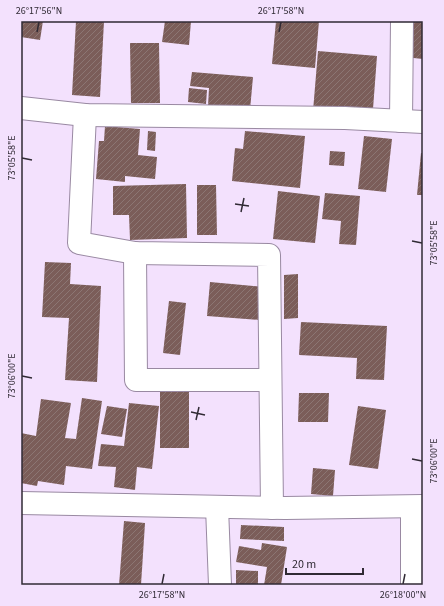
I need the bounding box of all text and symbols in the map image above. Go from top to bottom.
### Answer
text: 26°17'56"N [16,4,62,18]
text: 26°17'58"N [258,4,304,18]
text: 73°05'58"E [5,135,19,181]
text: 73°05'58"E [427,220,441,266]
text: 73°06'00"E [5,353,19,399]
text: 73°06'00"E [427,438,441,484]
scale bar [286,550,363,576]
text: 20 m [292,556,316,573]
text: 26°17'58"N [139,588,185,602]
text: 26°18'00"N [380,588,426,602]

